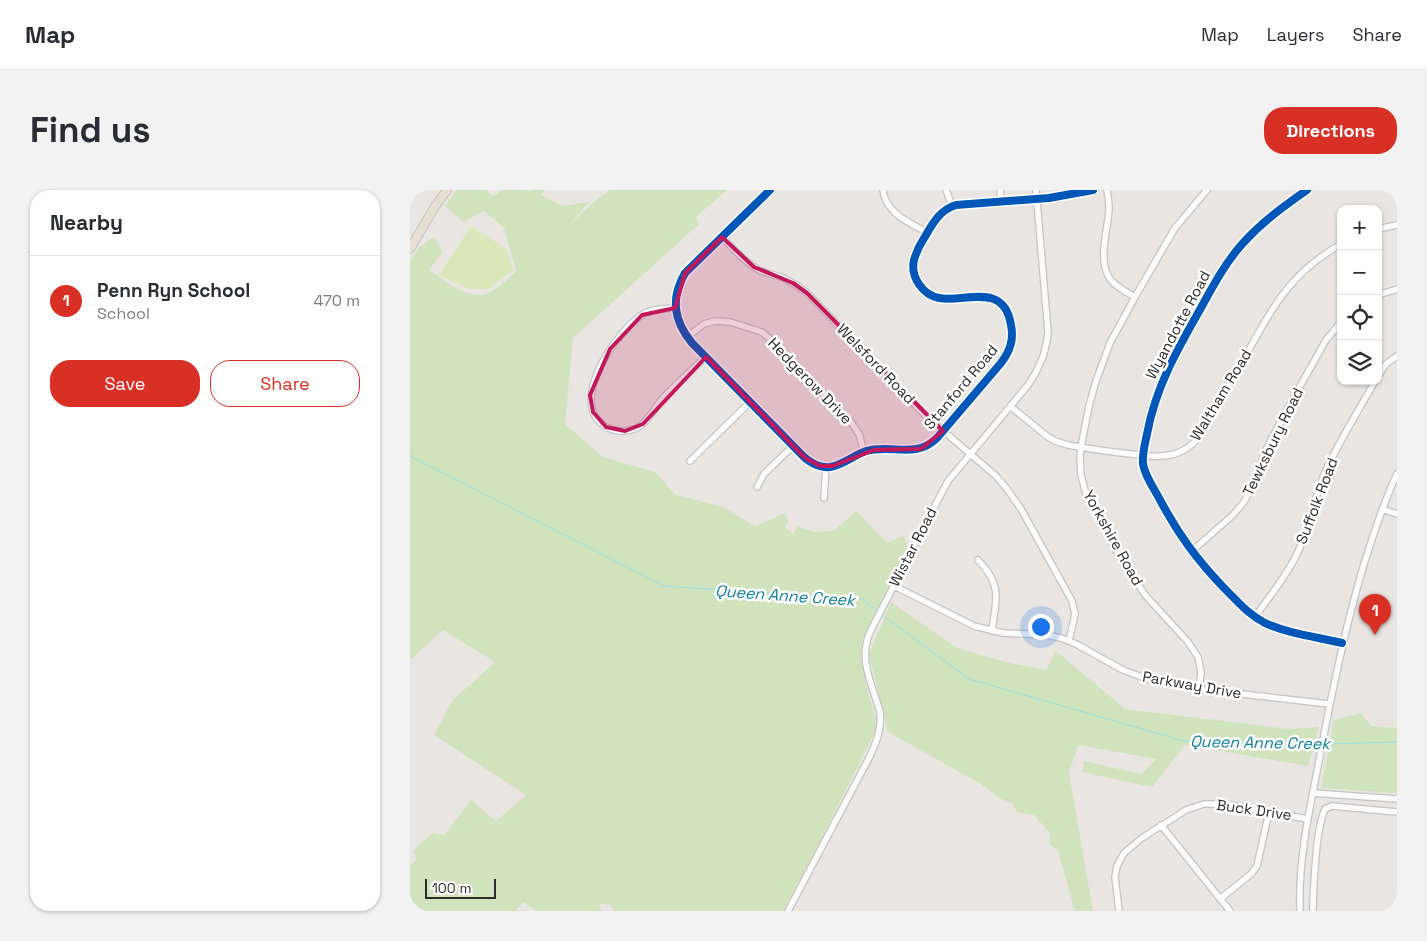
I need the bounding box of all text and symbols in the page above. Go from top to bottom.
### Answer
text: Map [25,19,75,50]
text: Map [1201,23,1239,46]
text: Layers [1267,23,1324,46]
text: Share [1352,23,1402,46]
button: Directions [1264,107,1397,154]
text: Find us [30,108,151,152]
map controls [1337,205,1382,385]
button: + [1337,205,1382,250]
text: Nearby [50,209,123,236]
button: − [1337,250,1382,295]
street label: Wyandotte Road [1141,267,1214,382]
text: Penn Ryn School [97,278,250,303]
text: 1 [62,290,70,311]
text: 470 m [313,290,360,311]
button: locate [1337,295,1382,340]
text: School [97,303,150,324]
street label: Welsford Road [833,319,919,408]
street label: Hedgerow Drive [764,333,857,428]
street label: Stanford Road [920,340,1002,433]
button: layers [1337,340,1382,385]
street label: Waltham Road [1186,345,1255,444]
button: Save [50,360,200,407]
button: Share [210,360,360,407]
street label: Tewksbury Road [1238,384,1307,499]
street label: Suffolk Road [1291,455,1342,547]
street label: Yorkshire Road [1079,487,1148,589]
street label: Wistar Road [884,504,941,590]
water label: Queen Anne Creek [714,580,858,611]
pin: 1 [1359,594,1391,635]
your location [1028,614,1054,640]
street label: Parkway Drive [1141,666,1243,703]
water label: Queen Anne Creek [1190,731,1333,754]
street label: Buck Drive [1215,795,1293,824]
scale bar [425,876,496,899]
text: 100 m [432,879,471,897]

